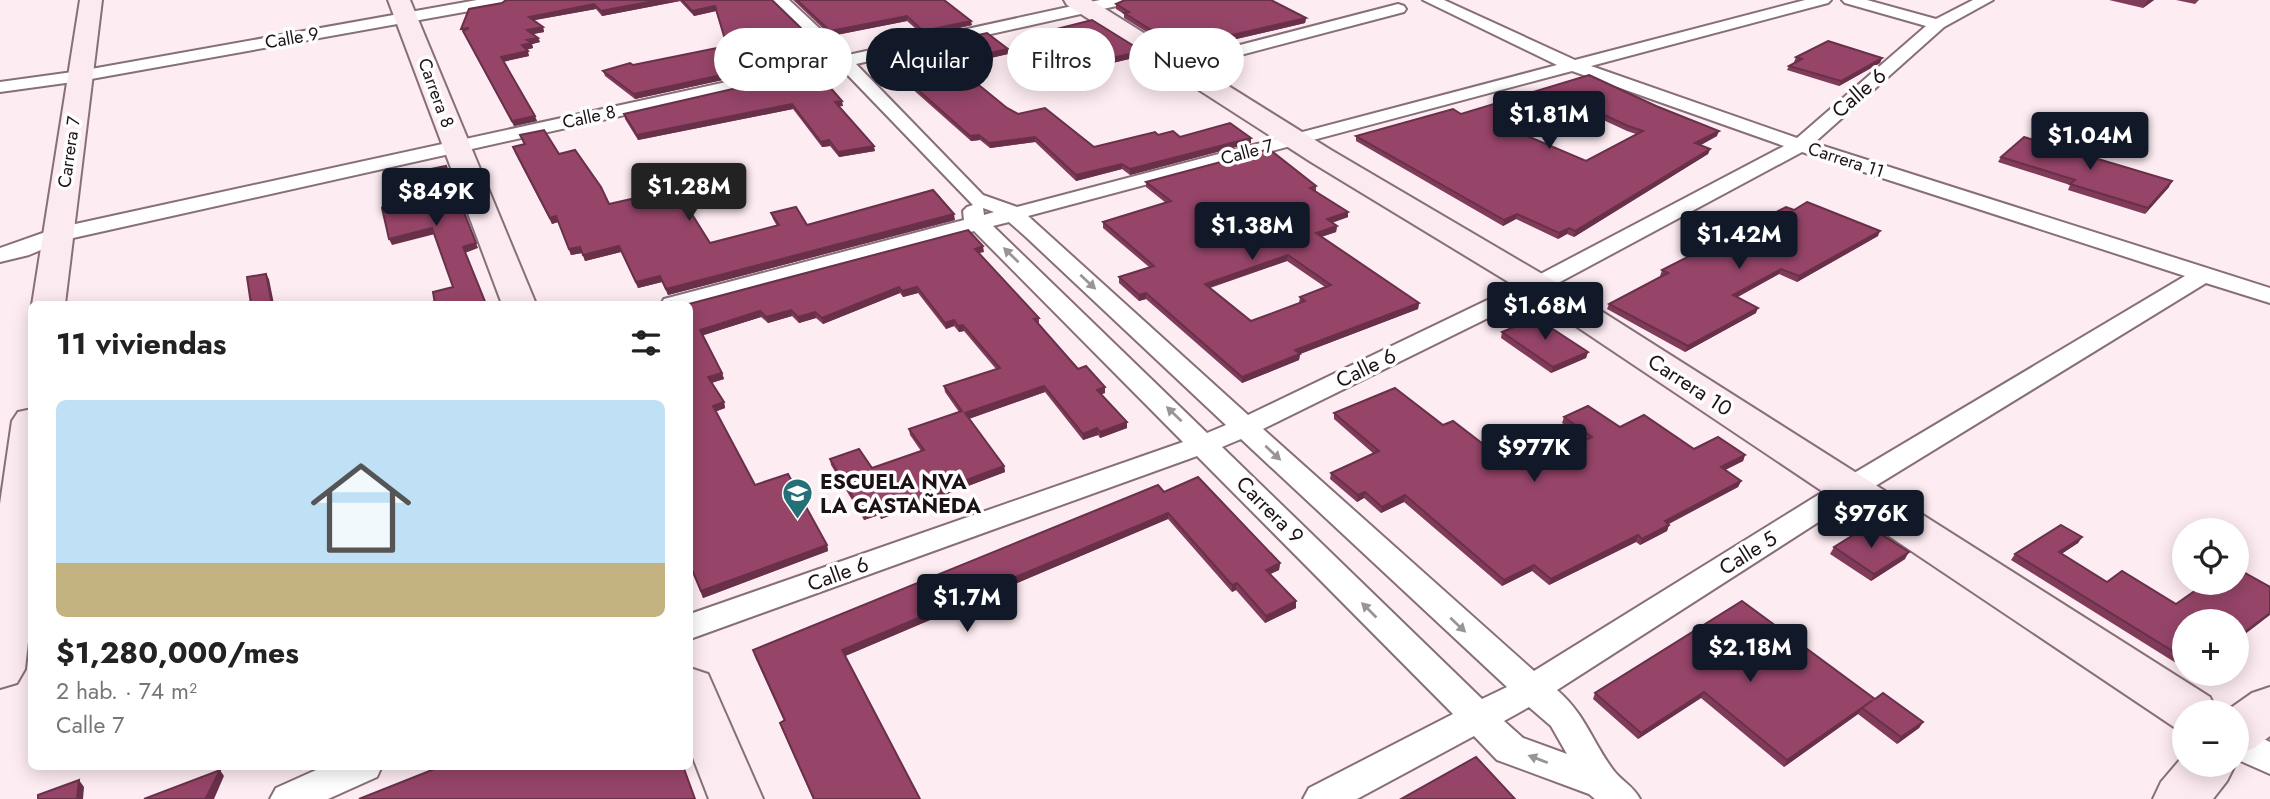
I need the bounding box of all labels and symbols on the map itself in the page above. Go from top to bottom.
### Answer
street label: Calle 9 [263,20,321,56]
street label: Carrera 8 [411,55,461,131]
street label: Calle 6 [1825,61,1893,125]
pin: $1.81M [1492,92,1606,151]
street label: Calle 8 [560,99,618,135]
pin: $1.04M [2033,113,2147,172]
street label: Carrera 7 [51,114,87,189]
street label: Calle 7 [1218,132,1277,171]
street label: Carrera 11 [1805,135,1887,185]
pin: $1.28M [632,164,746,223]
pin: $849K [387,168,485,228]
pin: $1.38M [1195,202,1309,262]
pin: $1.42M [1682,212,1796,271]
one-way arrow [1003,247,1020,264]
one-way arrow [1079,274,1096,290]
pin: $1.68M [1488,282,1602,342]
street label: Calle 6 [1331,341,1401,395]
street label: Carrera 10 [1642,347,1738,423]
one-way arrow [1166,407,1183,423]
pin: $977K [1485,424,1583,484]
one-way arrow [1264,445,1281,461]
place label: ESCUELA NVA LA CASTAÑEDA [820,467,982,521]
street label: Carrera 9 [1229,469,1311,551]
school or university icon: ESCUELA NVA LA CASTAÑEDA [780,477,814,521]
pin: $976K [1822,490,1920,550]
street label: Calle 5 [1713,524,1783,582]
street label: Calle 6 [803,549,873,599]
pin: $1.7M [918,574,1016,634]
one-way arrow [1361,601,1378,618]
one-way arrow [1449,616,1466,632]
pin: $2.18M [1693,624,1807,684]
one-way arrow [1528,753,1549,764]

